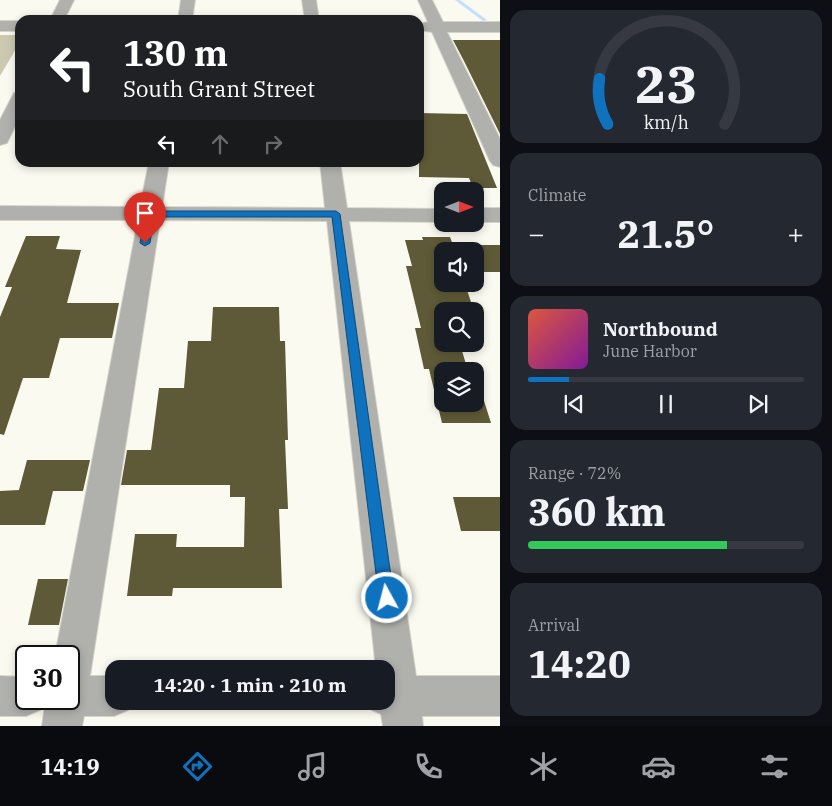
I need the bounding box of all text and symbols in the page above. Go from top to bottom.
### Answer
text: 130 m [123,30,228,76]
icon: left [40,35,105,100]
text: 23 [635,50,697,117]
text: South Grant Street [123,74,315,103]
text: km/h [643,111,689,134]
icon: left [153,130,181,158]
icon: ahead [206,130,234,158]
icon: right [259,130,287,158]
north arrow [434,182,484,232]
map controls [434,182,484,412]
text: Climate [528,185,586,205]
pin [124,192,166,243]
icon: arrive [131,199,159,227]
text: 21.5° [618,209,714,258]
text: − [528,215,545,252]
text: + [787,215,804,252]
button: sound [434,242,484,292]
button: search [434,302,484,352]
text: Northbound [603,317,718,341]
text: June Harbor [603,341,697,361]
button: layers [434,362,484,412]
icon: previous [560,390,588,418]
icon: pause [652,390,680,418]
icon: next [744,390,772,418]
text: Range · 72% [528,463,621,483]
text: 360 km [528,487,666,536]
position arrow [360,571,412,623]
text: Arrival [528,615,580,635]
text: 14:20 [528,639,631,688]
speed limit sign: 30 [15,645,80,710]
text: 14:20 · 1 min · 210 m [154,673,346,697]
icon: directions [180,749,215,784]
icon: music [295,749,330,784]
icon: phone [411,749,446,784]
icon: climate [526,749,561,784]
icon: car [641,749,676,784]
icon: filters [757,749,792,784]
text: 14:19 [40,752,100,781]

